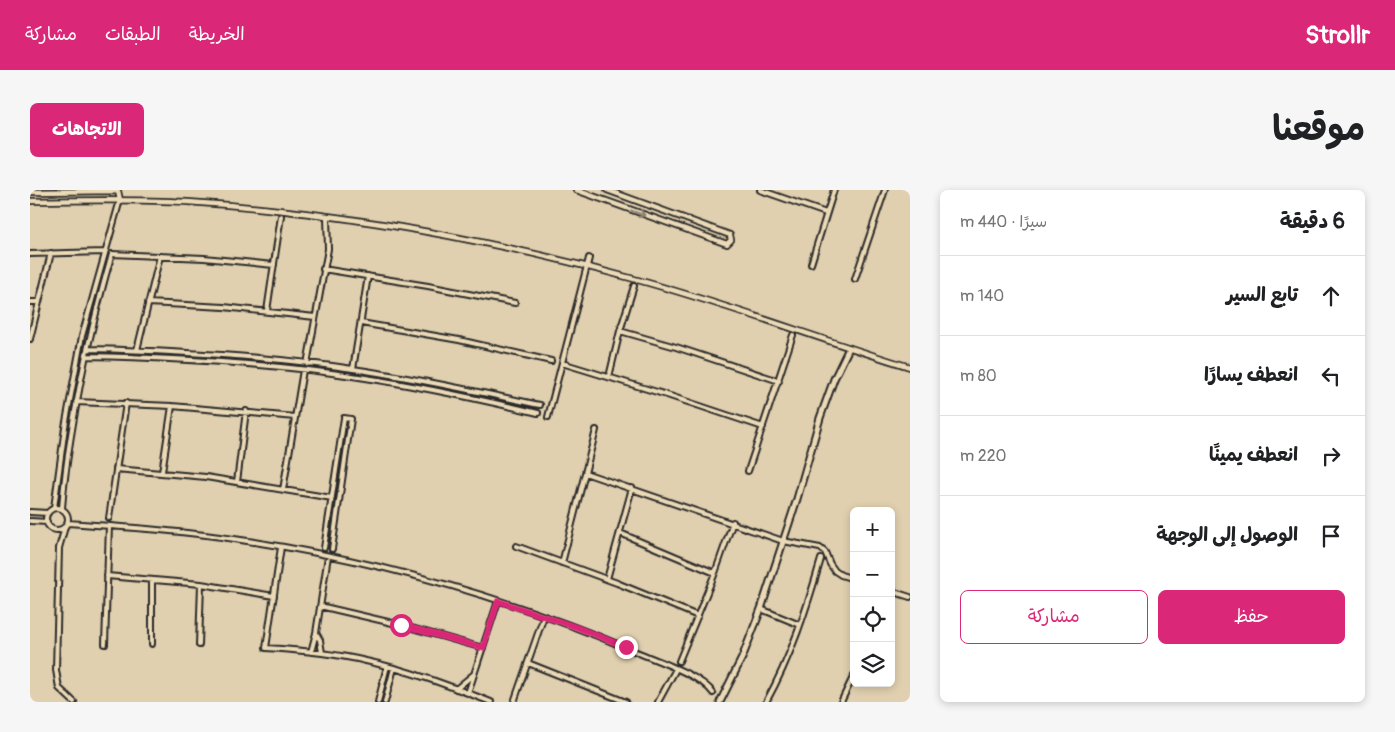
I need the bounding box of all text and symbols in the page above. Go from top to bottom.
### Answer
text: Strollr [1305,21,1370,50]
text: مشاركة [25,23,77,46]
text: الطبقات [105,23,161,46]
text: الخريطة [189,23,245,46]
button: الاتجاهات [30,103,144,157]
text: موقعنا [1272,107,1365,151]
one-way arrow [630,208,646,218]
text: 6 دقيقة [1280,208,1345,235]
text: سيرًا · 440 m [960,212,1047,232]
icon: ahead [1317,282,1345,310]
text: تابع السير [1226,283,1298,307]
text: 140 m [960,286,1004,306]
icon: left [1317,362,1345,390]
text: انعطف يسارًا [1204,363,1298,387]
text: 80 m [960,366,997,386]
icon: right [1317,442,1345,470]
text: انعطف يمينًا [1209,443,1298,467]
text: 220 m [960,446,1007,466]
map controls [850,507,895,687]
button: + [850,507,895,552]
icon: arrive [1317,522,1345,550]
text: الوصول إلى الوجهة [1156,523,1298,547]
button: − [850,552,895,597]
button: مشاركة [960,590,1148,644]
button: حفظ [1158,590,1345,644]
button: locate [850,597,895,642]
route start [390,614,413,637]
route end [615,636,638,659]
button: layers [850,642,895,687]

